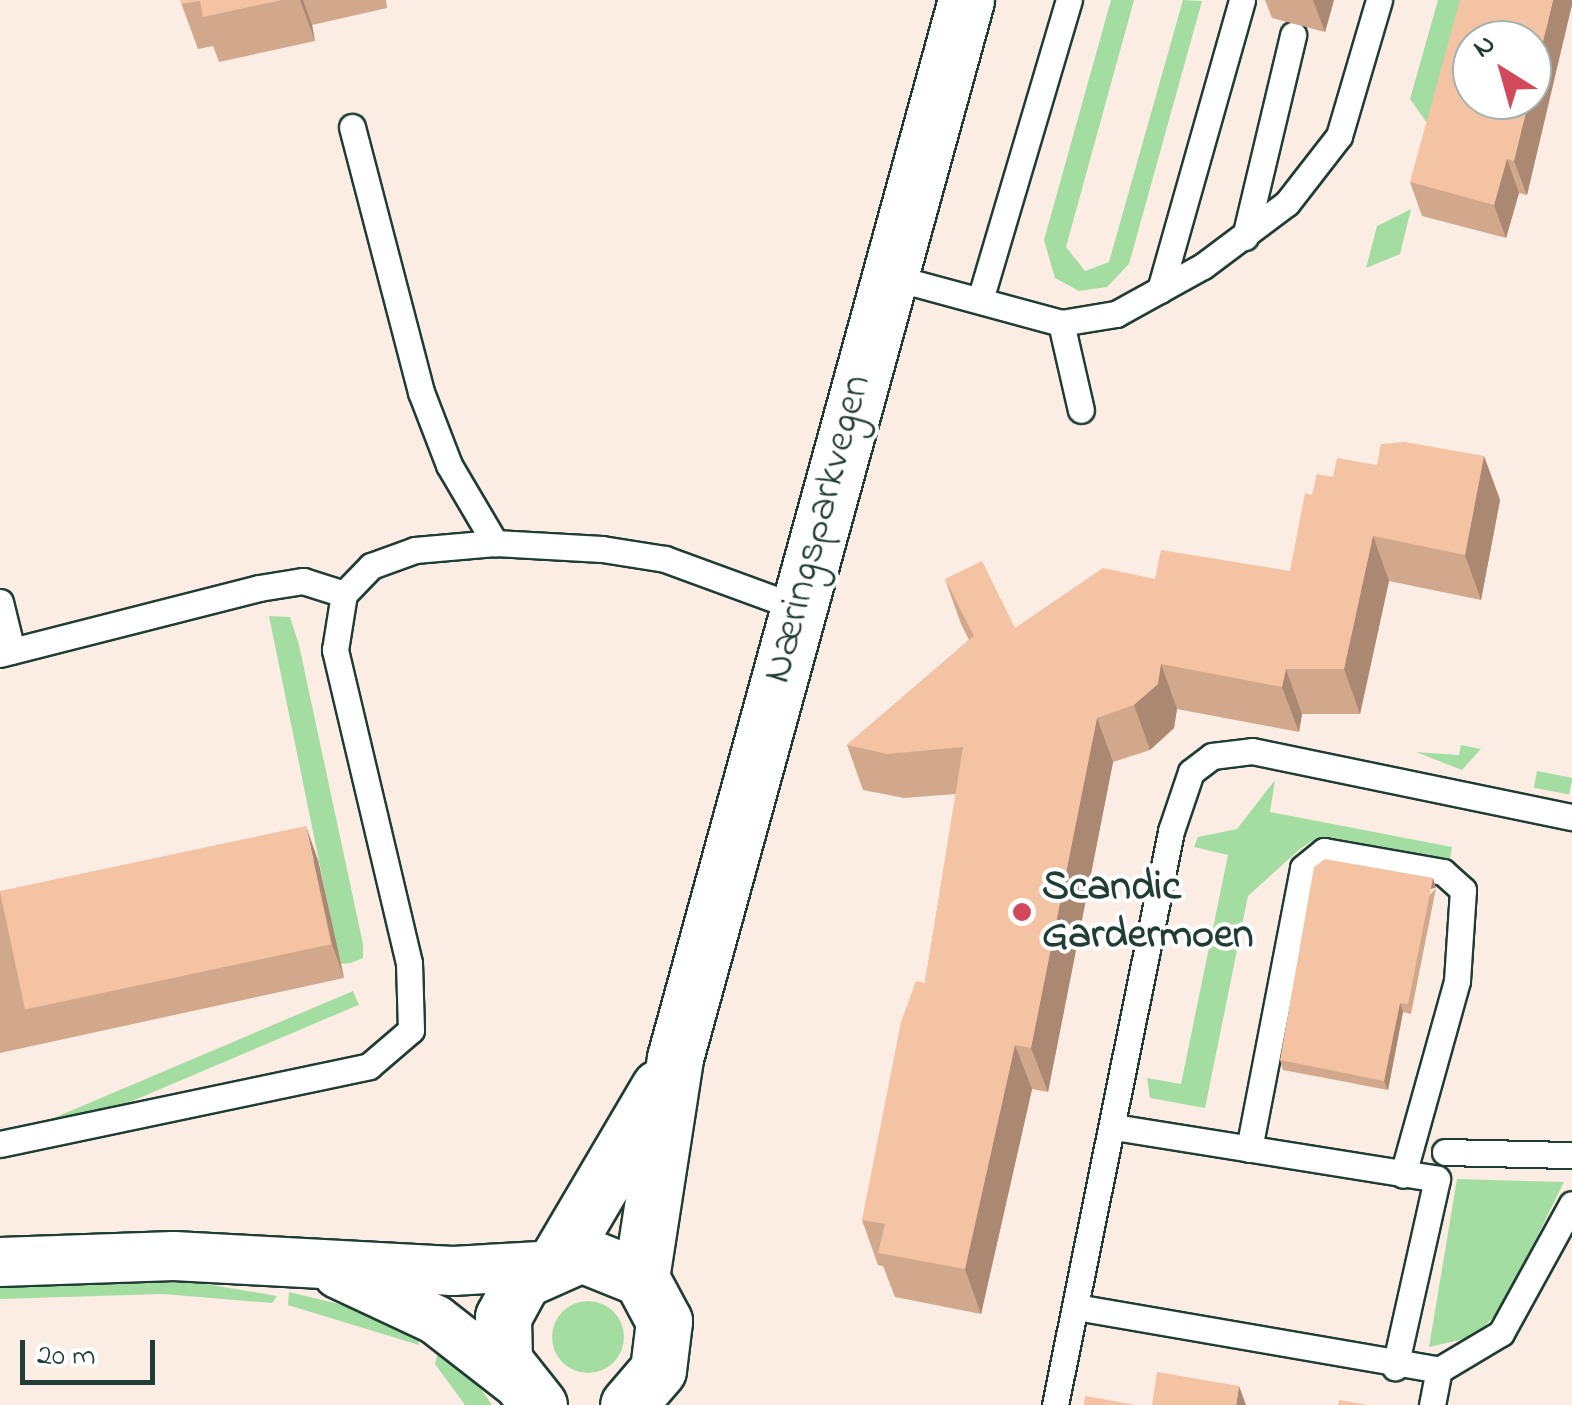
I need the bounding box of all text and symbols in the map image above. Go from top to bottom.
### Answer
north arrow [1452,20,1552,120]
text: N [1465,25,1505,69]
street label: Næringsparkvegen [753,369,883,689]
place label: Scandic Gardermoen [1042,863,1253,961]
marker: Scandic Gardermoen [1011,901,1033,923]
scale bar [25,1320,160,1382]
text: 20 m [37,1335,96,1379]

